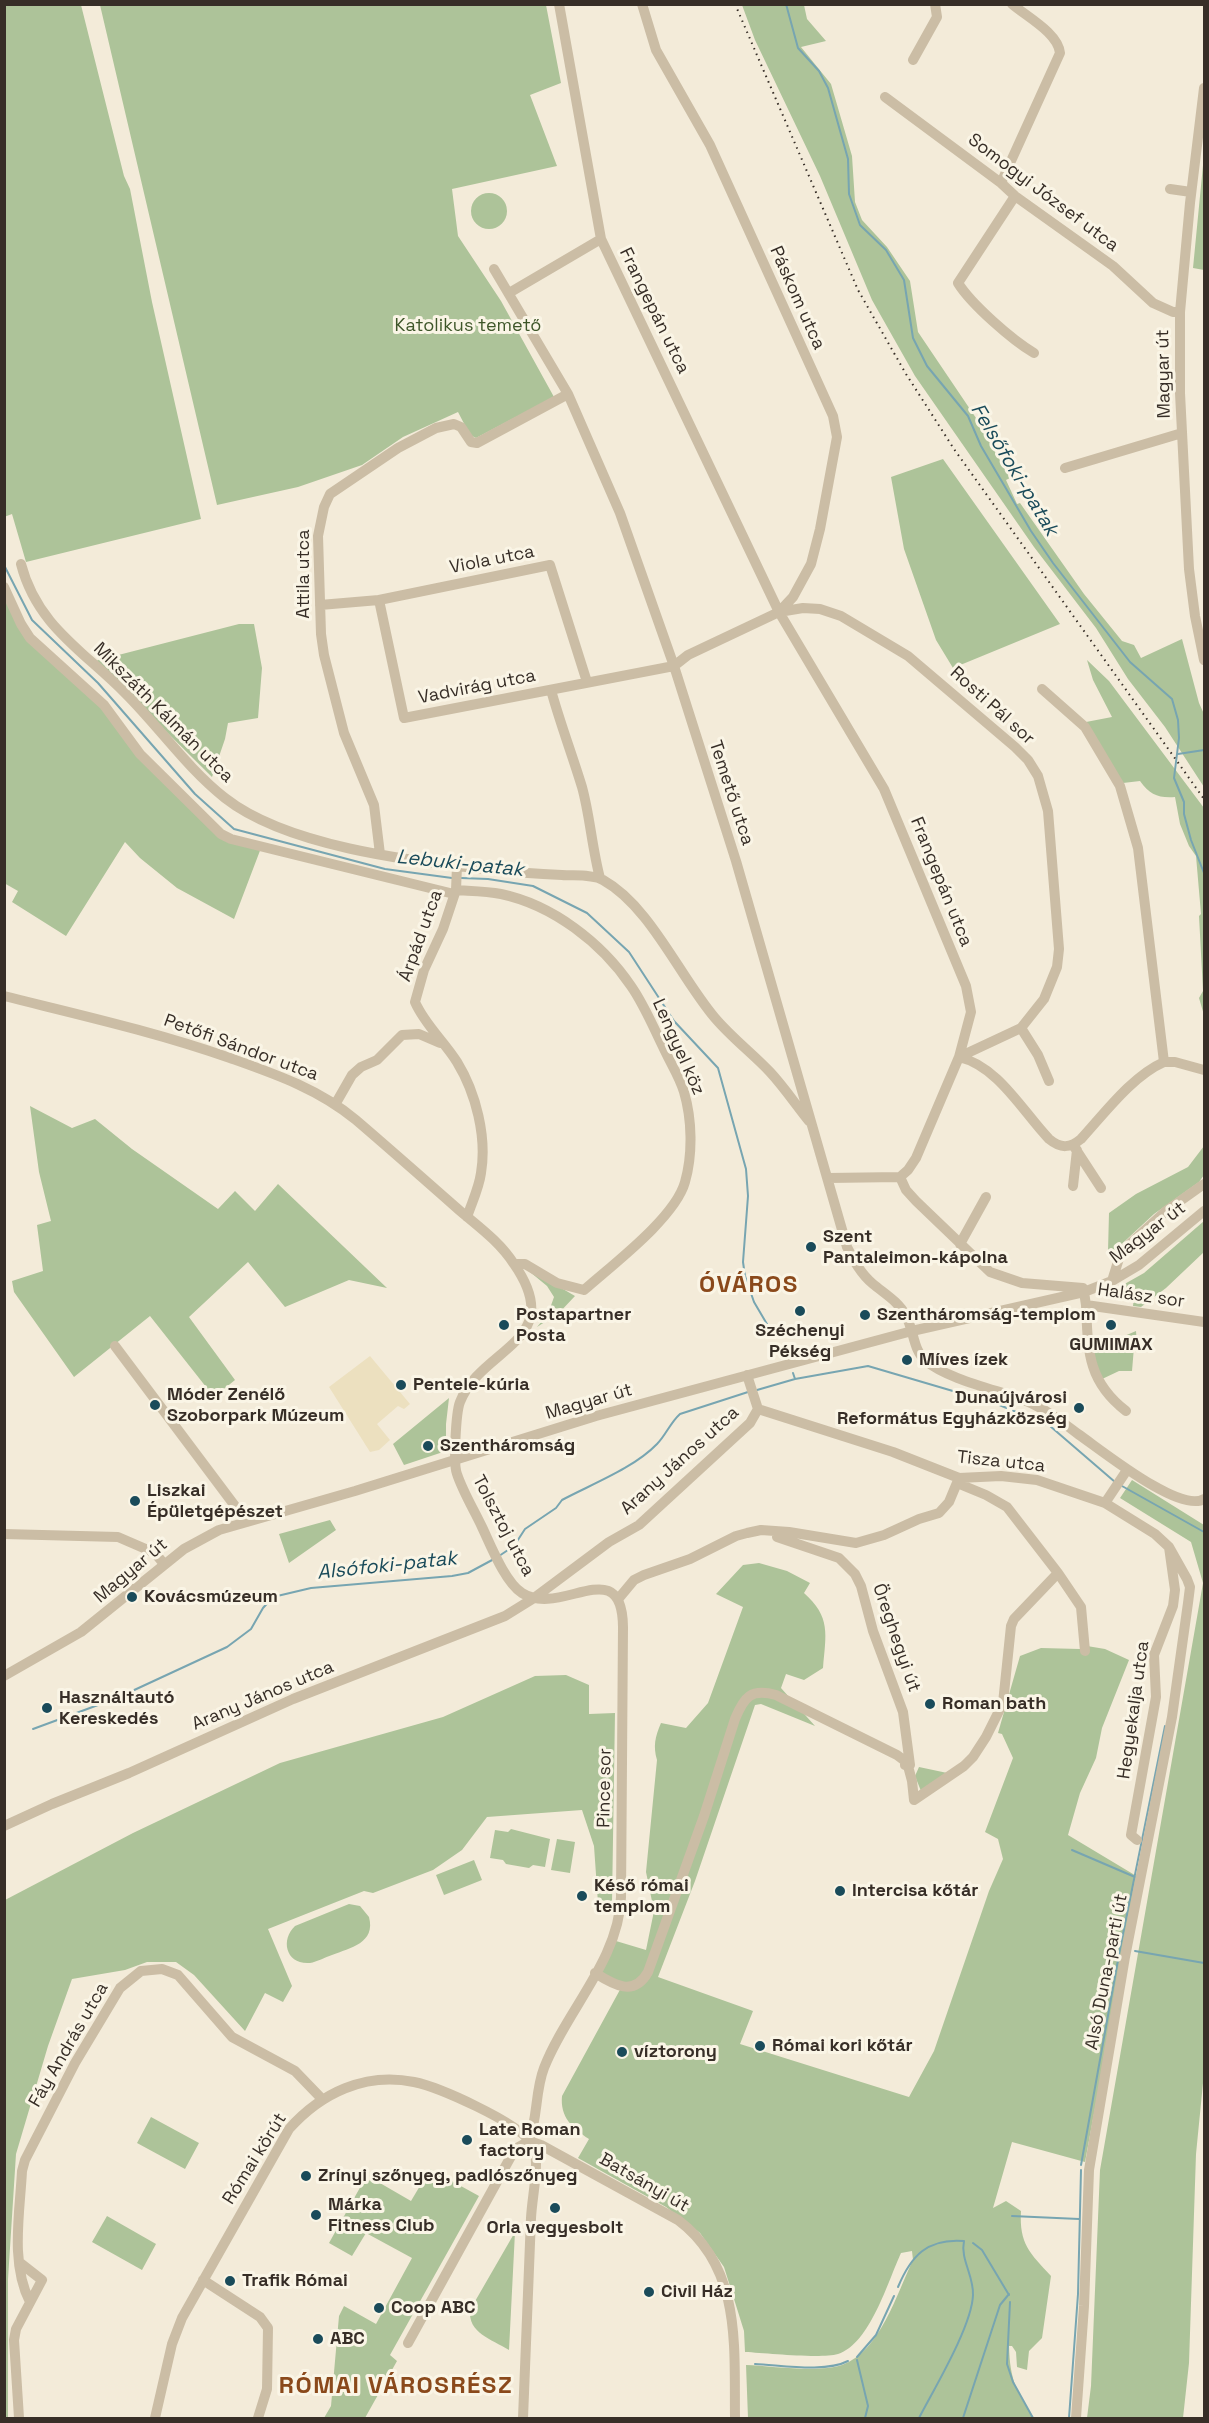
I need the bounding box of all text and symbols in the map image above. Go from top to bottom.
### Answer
street label: Somogyi József utca [963,129,1123,257]
street label: Páskom utca [765,243,829,353]
street label: Frangepán utca [614,244,694,378]
park label: Katolikus temető [395,315,541,337]
street label: Magyar út [1152,329,1176,419]
water label: Felsőfoki-patak [965,399,1063,541]
street label: Attila utca [293,529,315,619]
street label: Viola utca [448,541,536,579]
street label: Mikszáth Kálmán utca [88,638,238,788]
street label: Rosti Pál sor [945,662,1039,750]
street label: Vadvirág utca [416,665,538,709]
street label: Temető utca [704,738,758,848]
street label: Frangepán utca [905,814,977,950]
water label: Lebuki-patak [395,845,525,883]
street label: Árpád utca [394,887,448,985]
street label: Lengyel köz [647,996,709,1098]
street label: Petőfi Sándor utca [161,1010,321,1086]
street label: Magyar út [1106,1198,1190,1268]
place label: Szent Pantaleimon-kápolna [823,1226,1008,1268]
marker: Szent Pantaleimon-kápolna [804,1240,818,1254]
district label: ÓVÁROS [699,1271,799,1299]
street label: Halász sor [1096,1279,1186,1313]
place label: Postapartner Posta [516,1304,631,1346]
marker: Széchenyi Pékség [793,1304,807,1318]
place label: Szentháromság-templom [877,1304,1096,1326]
marker: Szentháromság-templom [858,1308,872,1322]
marker: Postapartner Posta [497,1318,511,1332]
marker: GUMIMAX [1104,1318,1118,1332]
place label: Széchenyi Pékség [755,1320,845,1362]
place label: GUMIMAX [1069,1334,1153,1356]
place label: Míves ízek [919,1349,1008,1371]
marker: Míves ízek [900,1353,914,1367]
place label: Pentele-kúria [413,1374,530,1396]
marker: Pentele-kúria [394,1378,408,1392]
street label: Magyar út [543,1379,635,1425]
place label: Móder Zenélő Szoborpark Múzeum [167,1384,344,1426]
place label: Dunaújvárosi Református Egyházközség [837,1387,1067,1430]
marker: Móder Zenélő Szoborpark Múzeum [148,1398,162,1412]
marker: Dunaújvárosi Református Egyházközség [1072,1401,1086,1415]
street label: Arany János utca [616,1402,744,1520]
place label: Szentháromság [440,1435,575,1457]
marker: Szentháromság [421,1439,435,1453]
street label: Tisza utca [956,1447,1046,1477]
street label: Tolsztoj utca [467,1472,539,1580]
place label: Liszkai Épületgépészet [147,1480,283,1522]
marker: Liszkai Épületgépészet [128,1494,142,1508]
street label: Magyar út [90,1534,172,1608]
water label: Alsófoki-patak [316,1547,458,1585]
street label: Öreghegyi út [867,1581,925,1695]
place label: Kovácsmúzeum [144,1586,278,1608]
marker: Kovácsmúzeum [125,1590,139,1604]
street label: Hegyekalja utca [1114,1639,1154,1781]
street label: Arany János utca [189,1656,337,1736]
place label: Használtautó Kereskedés [59,1687,175,1730]
place label: Roman bath [942,1693,1046,1715]
marker: Roman bath [923,1697,937,1711]
marker: Használtautó Kereskedés [40,1701,54,1715]
street label: Pince sor [594,1748,616,1828]
place label: Késő római templom [594,1875,689,1918]
place label: Intercisa kőtár [852,1880,978,1902]
marker: Intercisa kőtár [833,1884,847,1898]
marker: Késő római templom [575,1889,589,1903]
street label: Alsó Duna-parti út [1081,1892,1133,2052]
street label: Fáy András utca [25,1979,113,2111]
place label: Római kori kőtár [772,2035,913,2057]
marker: Római kori kőtár [753,2039,767,2053]
place label: víztorony [634,2041,717,2063]
marker: víztorony [615,2045,629,2059]
street label: Római körút [218,2109,292,2209]
place label: Late Roman factory [479,2119,581,2162]
marker: Late Roman factory [460,2133,474,2147]
street label: Batsányi út [595,2149,693,2217]
place label: Zrínyi szőnyeg, padlószőnyeg [318,2165,578,2187]
marker: Zrínyi szőnyeg, padlószőnyeg [299,2169,313,2183]
place label: Márka Fitness Club [328,2194,434,2236]
marker: Orla vegyesbolt [548,2201,562,2215]
marker: Márka Fitness Club [309,2208,323,2222]
place label: Orla vegyesbolt [487,2217,623,2239]
place label: Trafik Római [242,2270,348,2292]
marker: Trafik Római [223,2274,237,2288]
place label: Civil Ház [661,2281,733,2303]
marker: Civil Ház [642,2285,656,2299]
place label: Coop ABC [391,2297,476,2319]
marker: Coop ABC [372,2301,386,2315]
place label: ABC [330,2328,365,2350]
marker: ABC [311,2332,325,2346]
district label: RÓMAI VÁROSRÉSZ [279,2372,513,2400]

